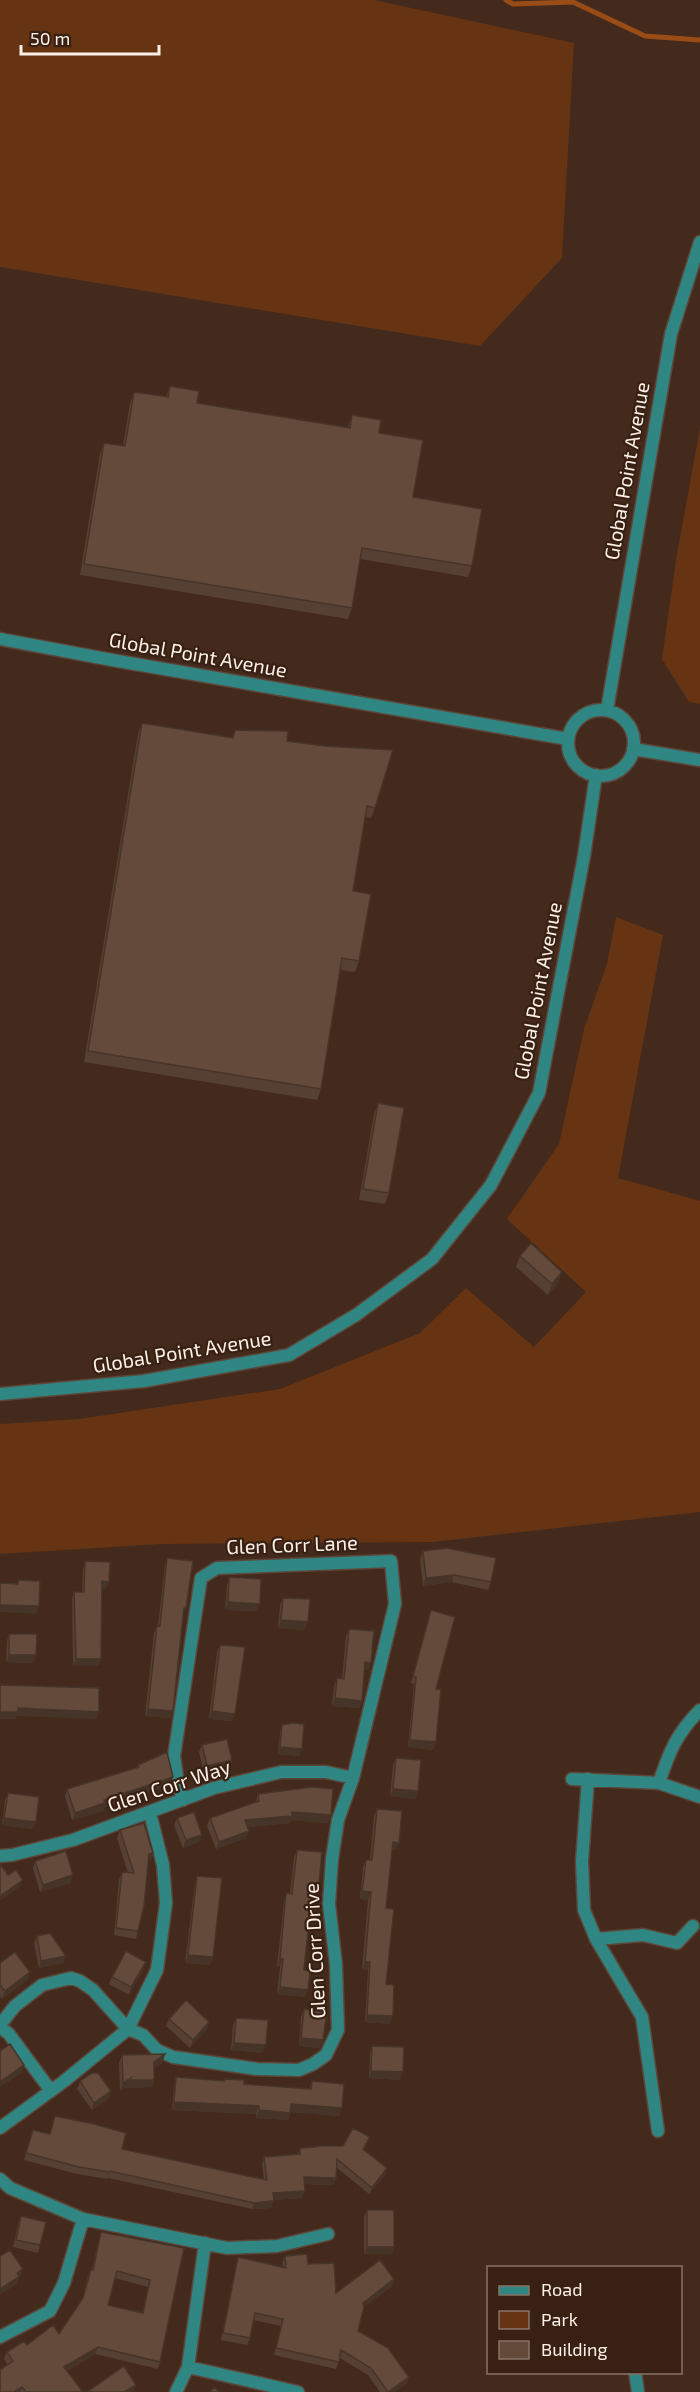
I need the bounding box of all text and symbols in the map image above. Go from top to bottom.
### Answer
scale bar [21,18,159,56]
text: 50 m [30,27,70,49]
street label: Global Point Avenue [599,380,653,562]
street label: Global Point Avenue [107,627,289,681]
street label: Global Point Avenue [508,900,566,1082]
street label: Global Point Avenue [91,1325,273,1377]
street label: Glen Corr Lane [226,1530,358,1558]
street label: Glen Corr Way [104,1754,234,1816]
street label: Glen Corr Drive [298,1883,330,2019]
legend [487,2266,682,2374]
text: Road [541,2278,582,2300]
text: Park [541,2308,578,2330]
text: Building [541,2338,608,2360]

